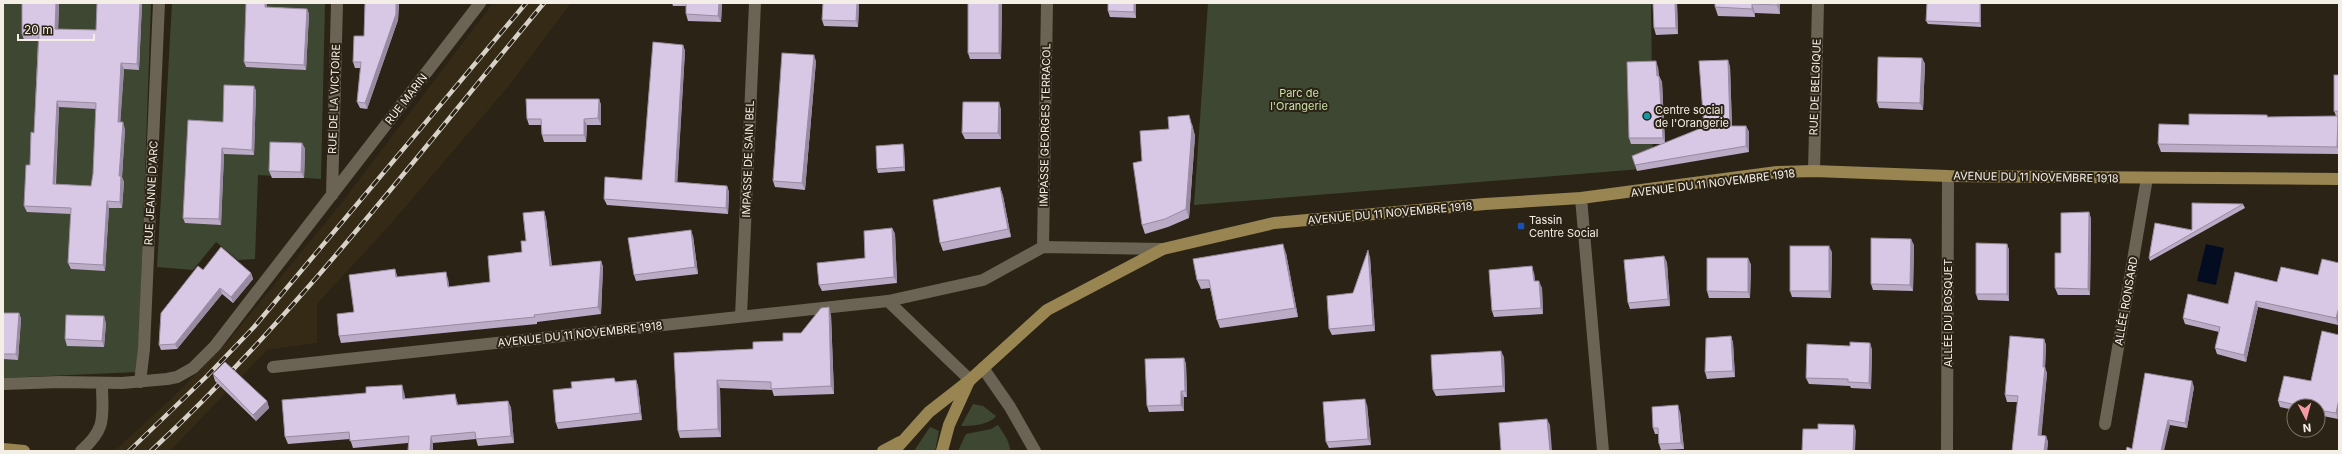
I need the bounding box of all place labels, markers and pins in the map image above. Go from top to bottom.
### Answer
place label: Centre social de l'Orangerie [1655,103,1729,130]
marker: Centre social de l'Orangerie [1642,111,1652,121]
place label: Tassin Centre Social [1529,213,1598,240]
marker: Tassin Centre Social [1516,221,1526,231]

